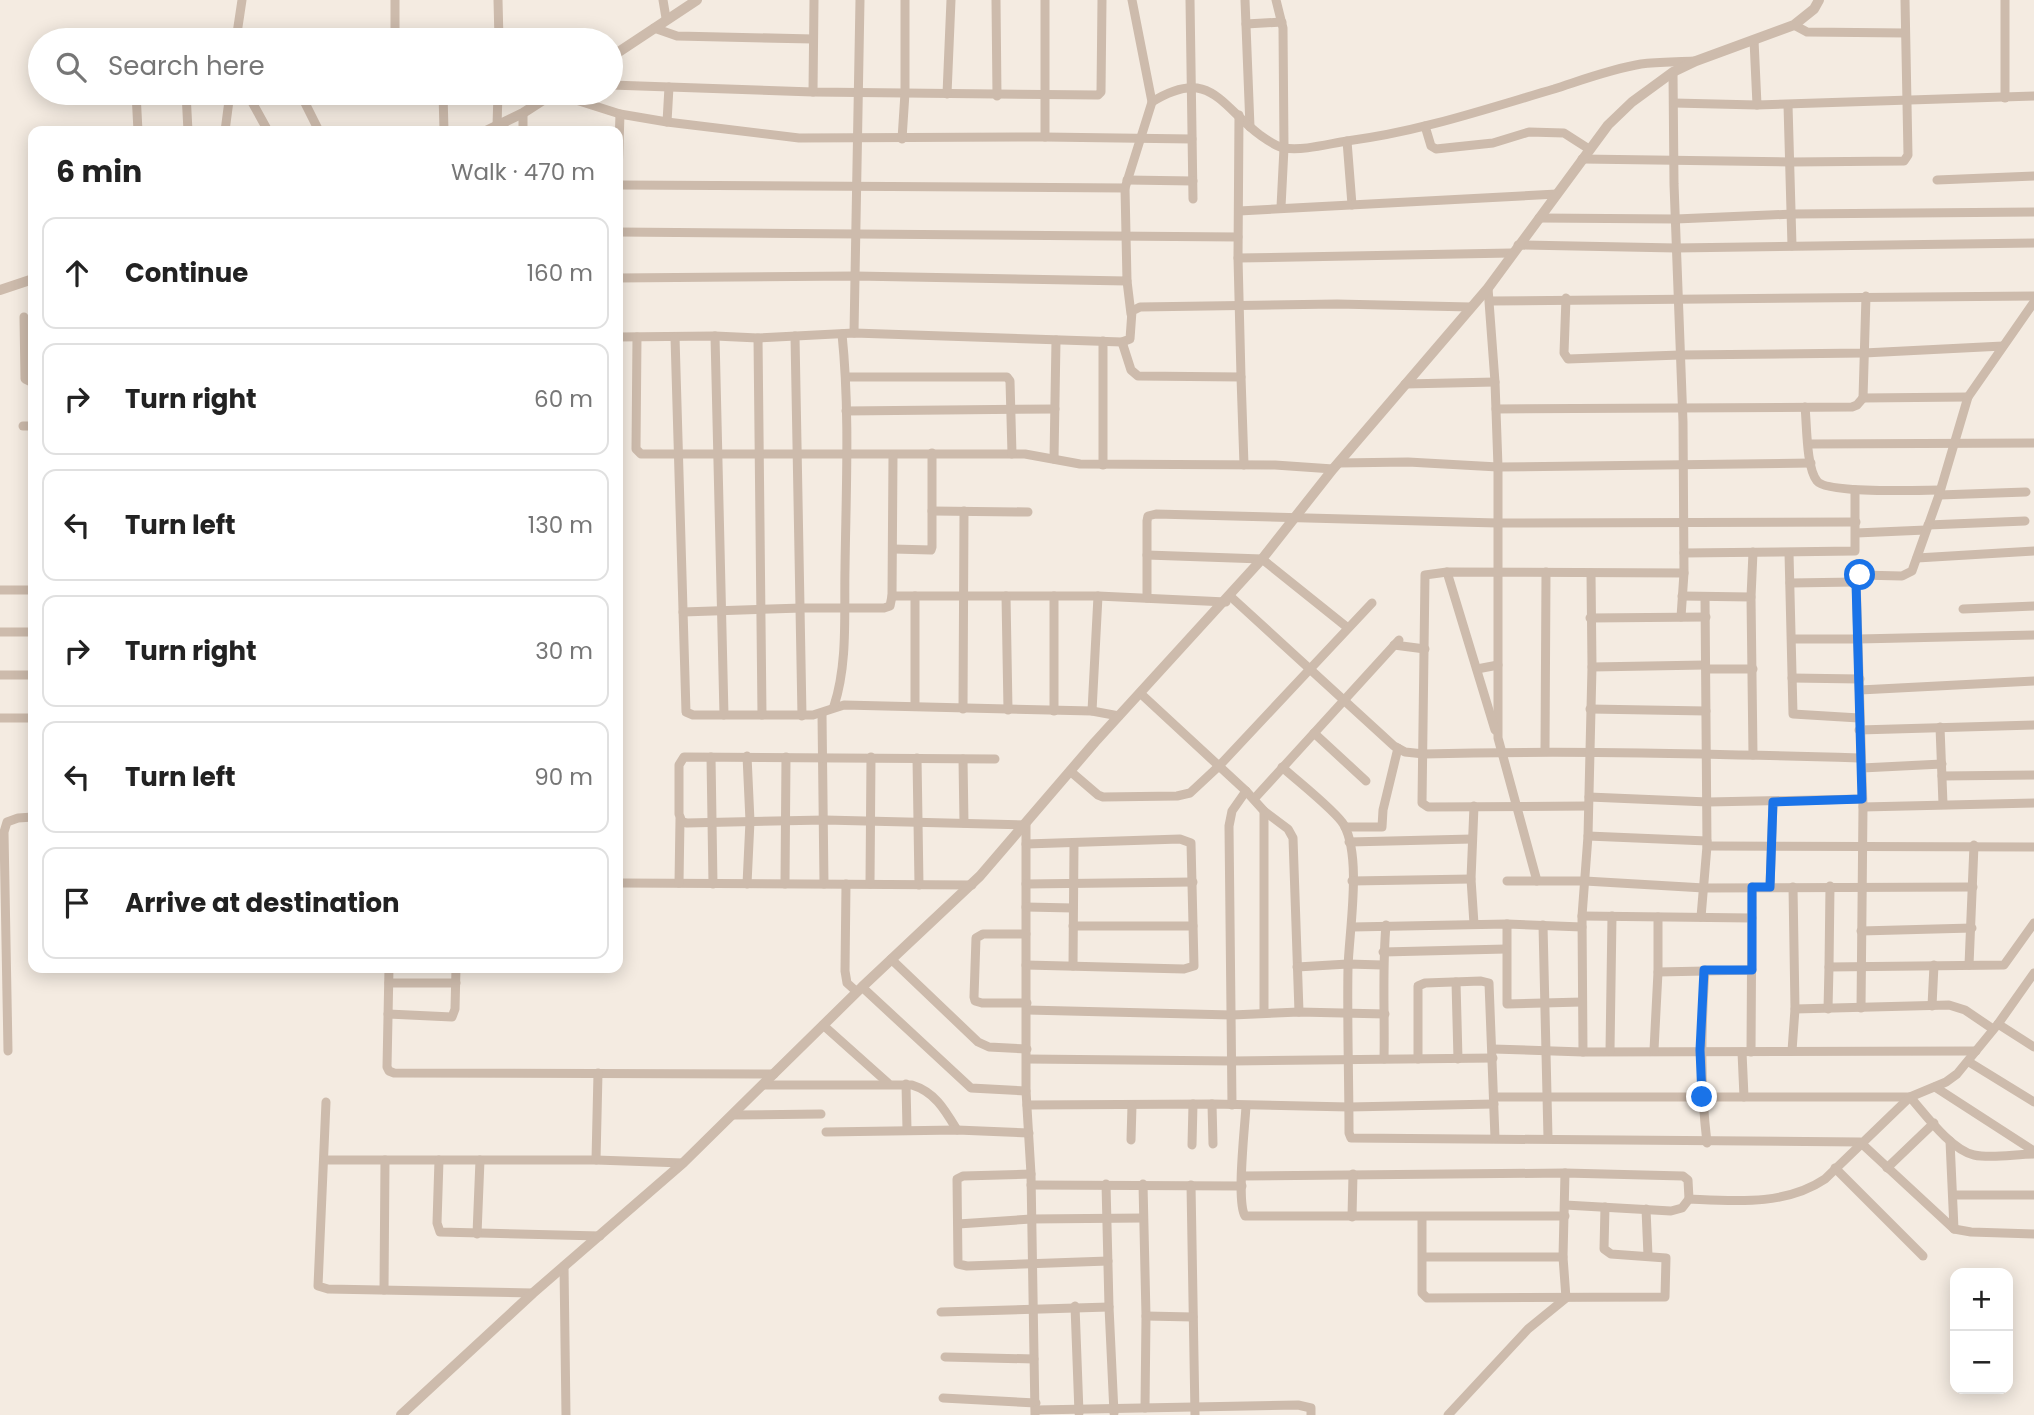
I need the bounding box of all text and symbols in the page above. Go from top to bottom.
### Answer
search box [28,28,623,105]
icon: search [52,48,90,86]
text: Search here [108,48,265,84]
text: 6 min [56,150,142,193]
text: Walk · 470 m [451,156,595,188]
icon: ahead [58,254,96,292]
text: Continue [125,255,248,291]
text: 160 m [527,257,593,289]
icon: right [58,380,96,418]
text: Turn right [125,381,257,417]
text: 60 m [534,383,593,415]
icon: left [58,506,96,544]
text: Turn left [125,507,236,543]
text: 130 m [528,509,593,541]
route start [1844,559,1875,590]
icon: right [58,632,96,670]
text: Turn right [125,633,257,669]
text: 30 m [535,635,593,667]
icon: left [58,758,96,796]
text: Turn left [125,759,236,795]
text: 90 m [534,761,593,793]
icon: arrive [58,884,96,922]
text: Arrive at destination [125,885,400,921]
route end [1686,1081,1717,1112]
map controls [1950,1268,2013,1394]
button: + [1950,1268,2013,1331]
button: − [1950,1331,2013,1394]

